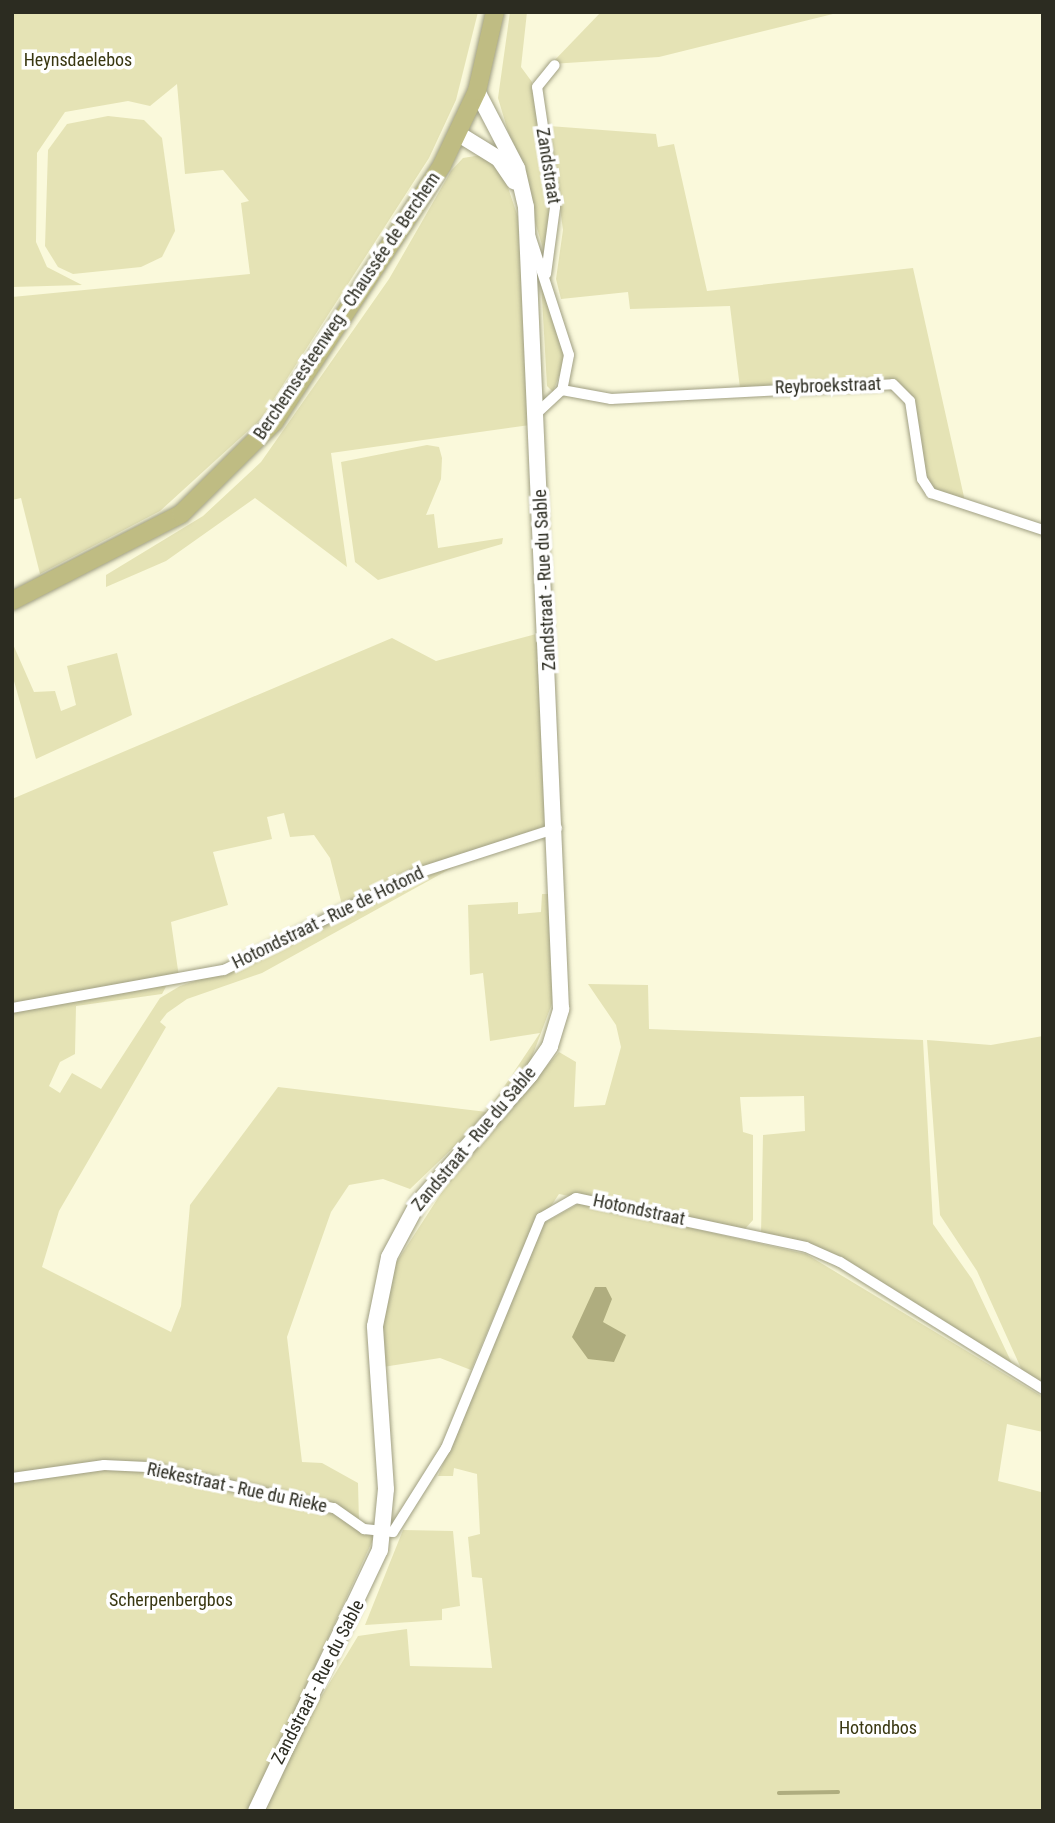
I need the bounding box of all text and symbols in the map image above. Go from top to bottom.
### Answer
park label: Heynsdaelebos [24,49,132,71]
street label: Zandstraat [531,126,565,206]
street label: Berchemsesteenweg - Chaussée de Berchem [249,168,445,444]
street label: Reybroekstraat [774,373,882,399]
street label: Zandstraat - Rue du Sable [529,489,561,671]
street label: Hotondstraat - Rue de Hotond [229,862,427,974]
street label: Zandstraat - Rue du Sable [407,1062,541,1216]
street label: Hotondstraat [591,1190,687,1230]
street label: Riekestraat - Rue du Rieke [145,1458,329,1518]
park label: Scherpenbergbos [109,1589,233,1611]
street label: Zandstraat - Rue du Sable [267,1596,369,1768]
park label: Hotondbos [839,1717,917,1739]

